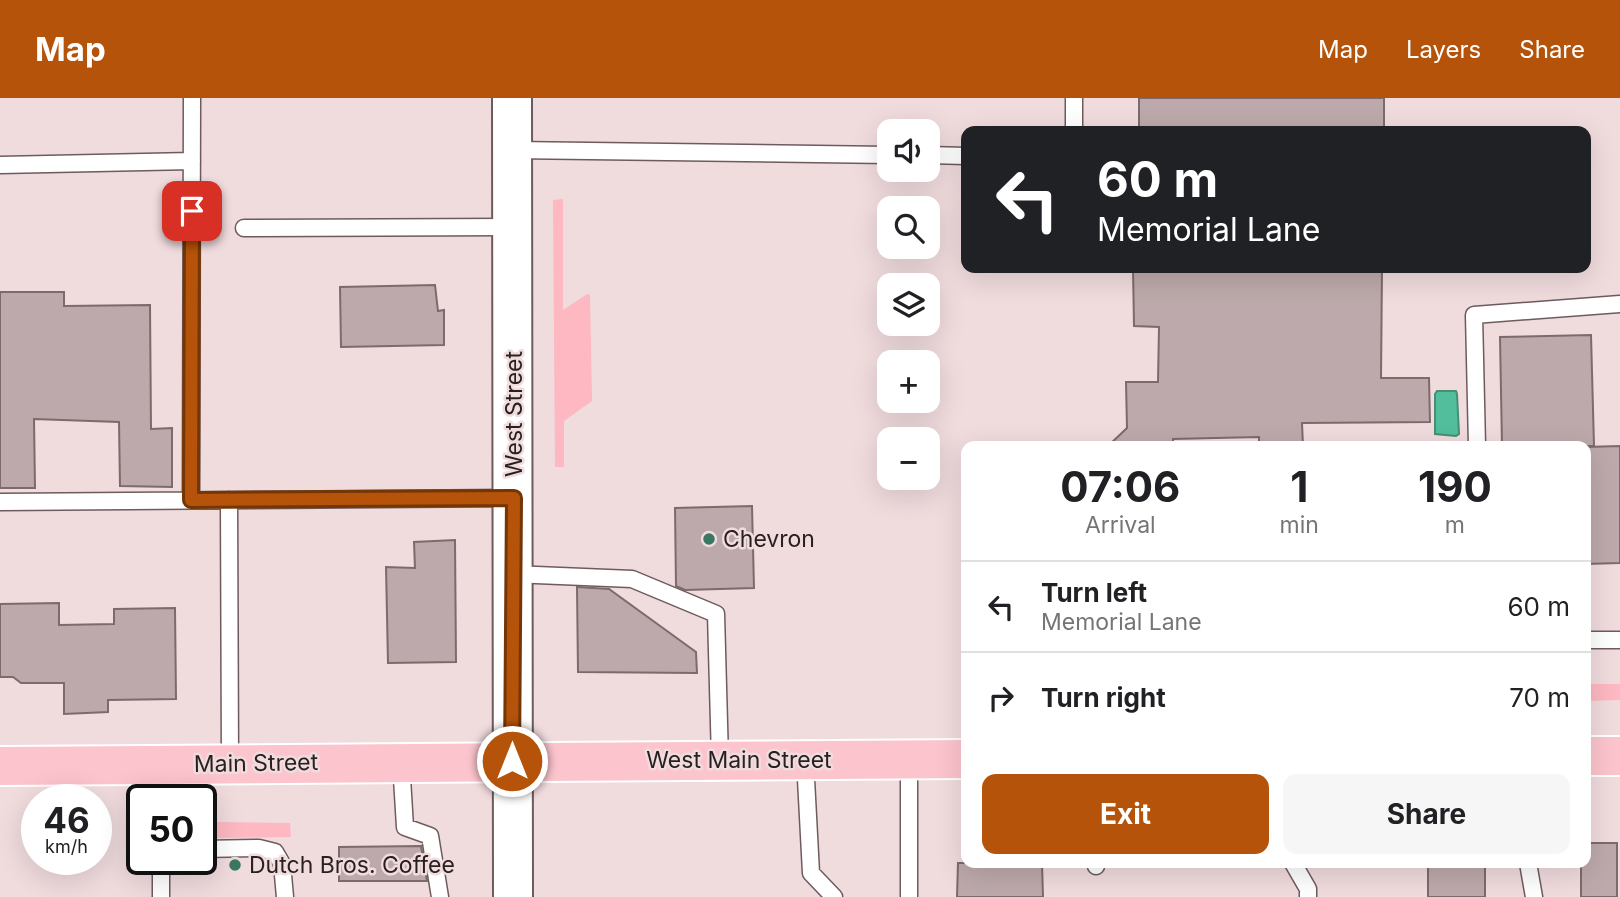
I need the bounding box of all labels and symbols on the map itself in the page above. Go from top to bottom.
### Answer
pin [162,181,222,241]
street label: West Street [500,351,528,477]
place label: Chevron [723,525,815,553]
marker: Chevron [701,531,717,547]
position arrow [475,724,549,798]
street label: West Main Street [646,746,832,774]
street label: Main Street [194,748,319,778]
speed limit sign: 50 [126,784,217,875]
place label: Dutch Bros. Coffee [249,851,455,879]
marker: Dutch Bros. Coffee [227,857,243,873]

